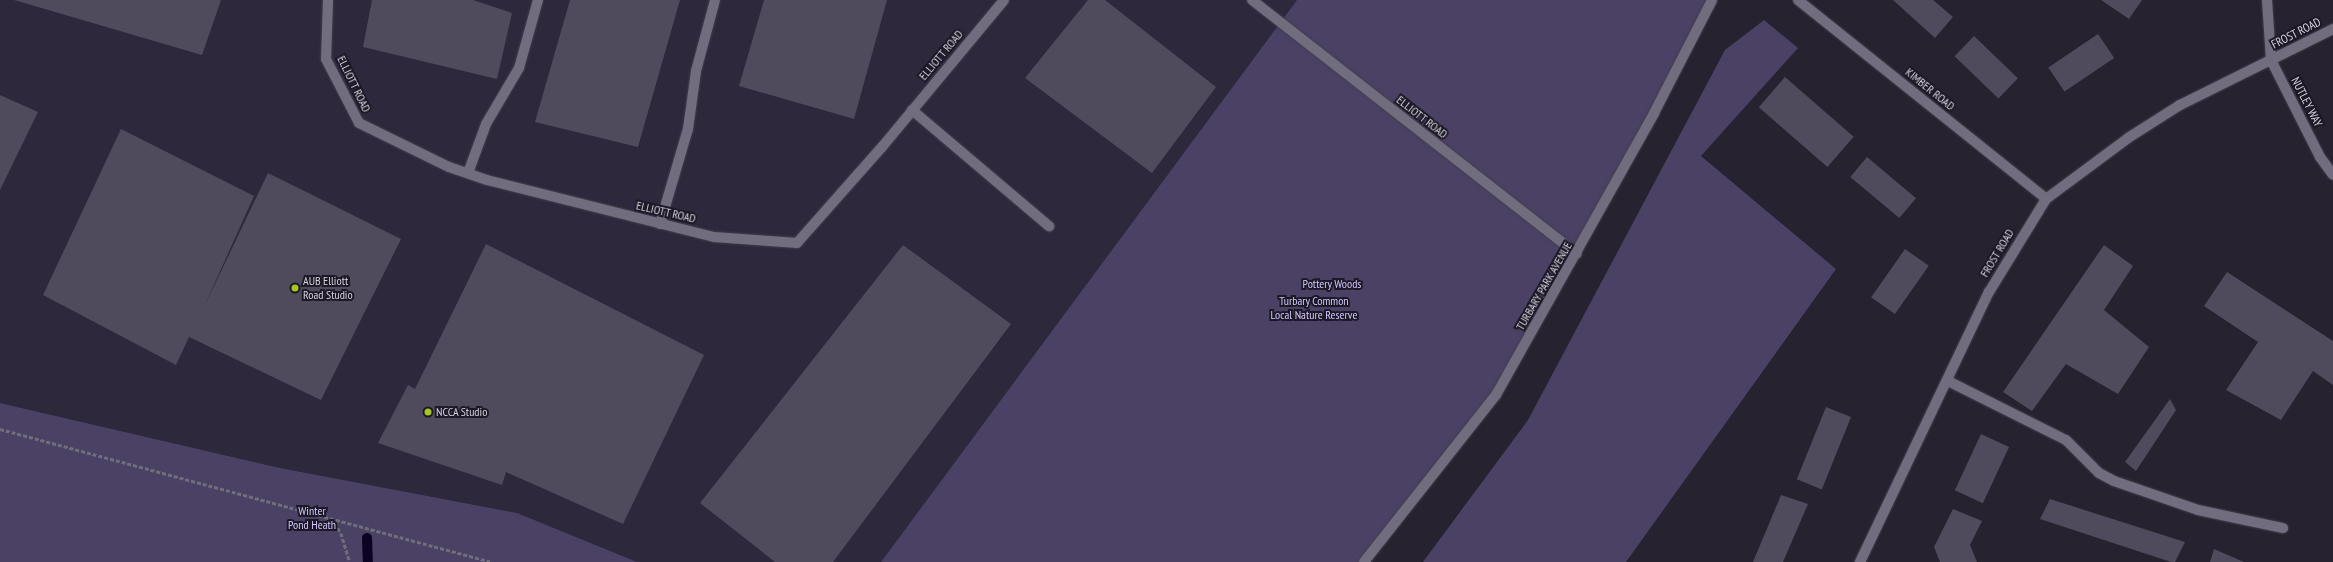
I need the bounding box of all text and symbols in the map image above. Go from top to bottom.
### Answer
street label: FROST ROAD [2269,14,2323,52]
street label: ELLIOTT ROAD [916,27,966,83]
street label: ELLIOTT ROAD [334,53,374,115]
street label: KIMBER ROAD [1902,65,1958,113]
street label: NUTLEY WAY [2288,74,2326,130]
street label: ELLIOTT ROAD [1393,92,1451,142]
street label: ELLIOTT ROAD [635,198,697,226]
street label: FROST ROAD [1977,226,2017,280]
street label: TURBARY PARK AVENUE [1513,239,1575,333]
place label: AUB Elliott Road Studio [303,274,353,302]
park label: Pottery Woods [1302,277,1362,291]
marker: AUB Elliott Road Studio [290,283,300,293]
park label: Turbary Common Local Nature Reserve [1271,294,1357,322]
place label: NCCA Studio [436,405,488,419]
marker: NCCA Studio [423,407,433,417]
park label: Winter Pond Heath [288,504,336,532]

